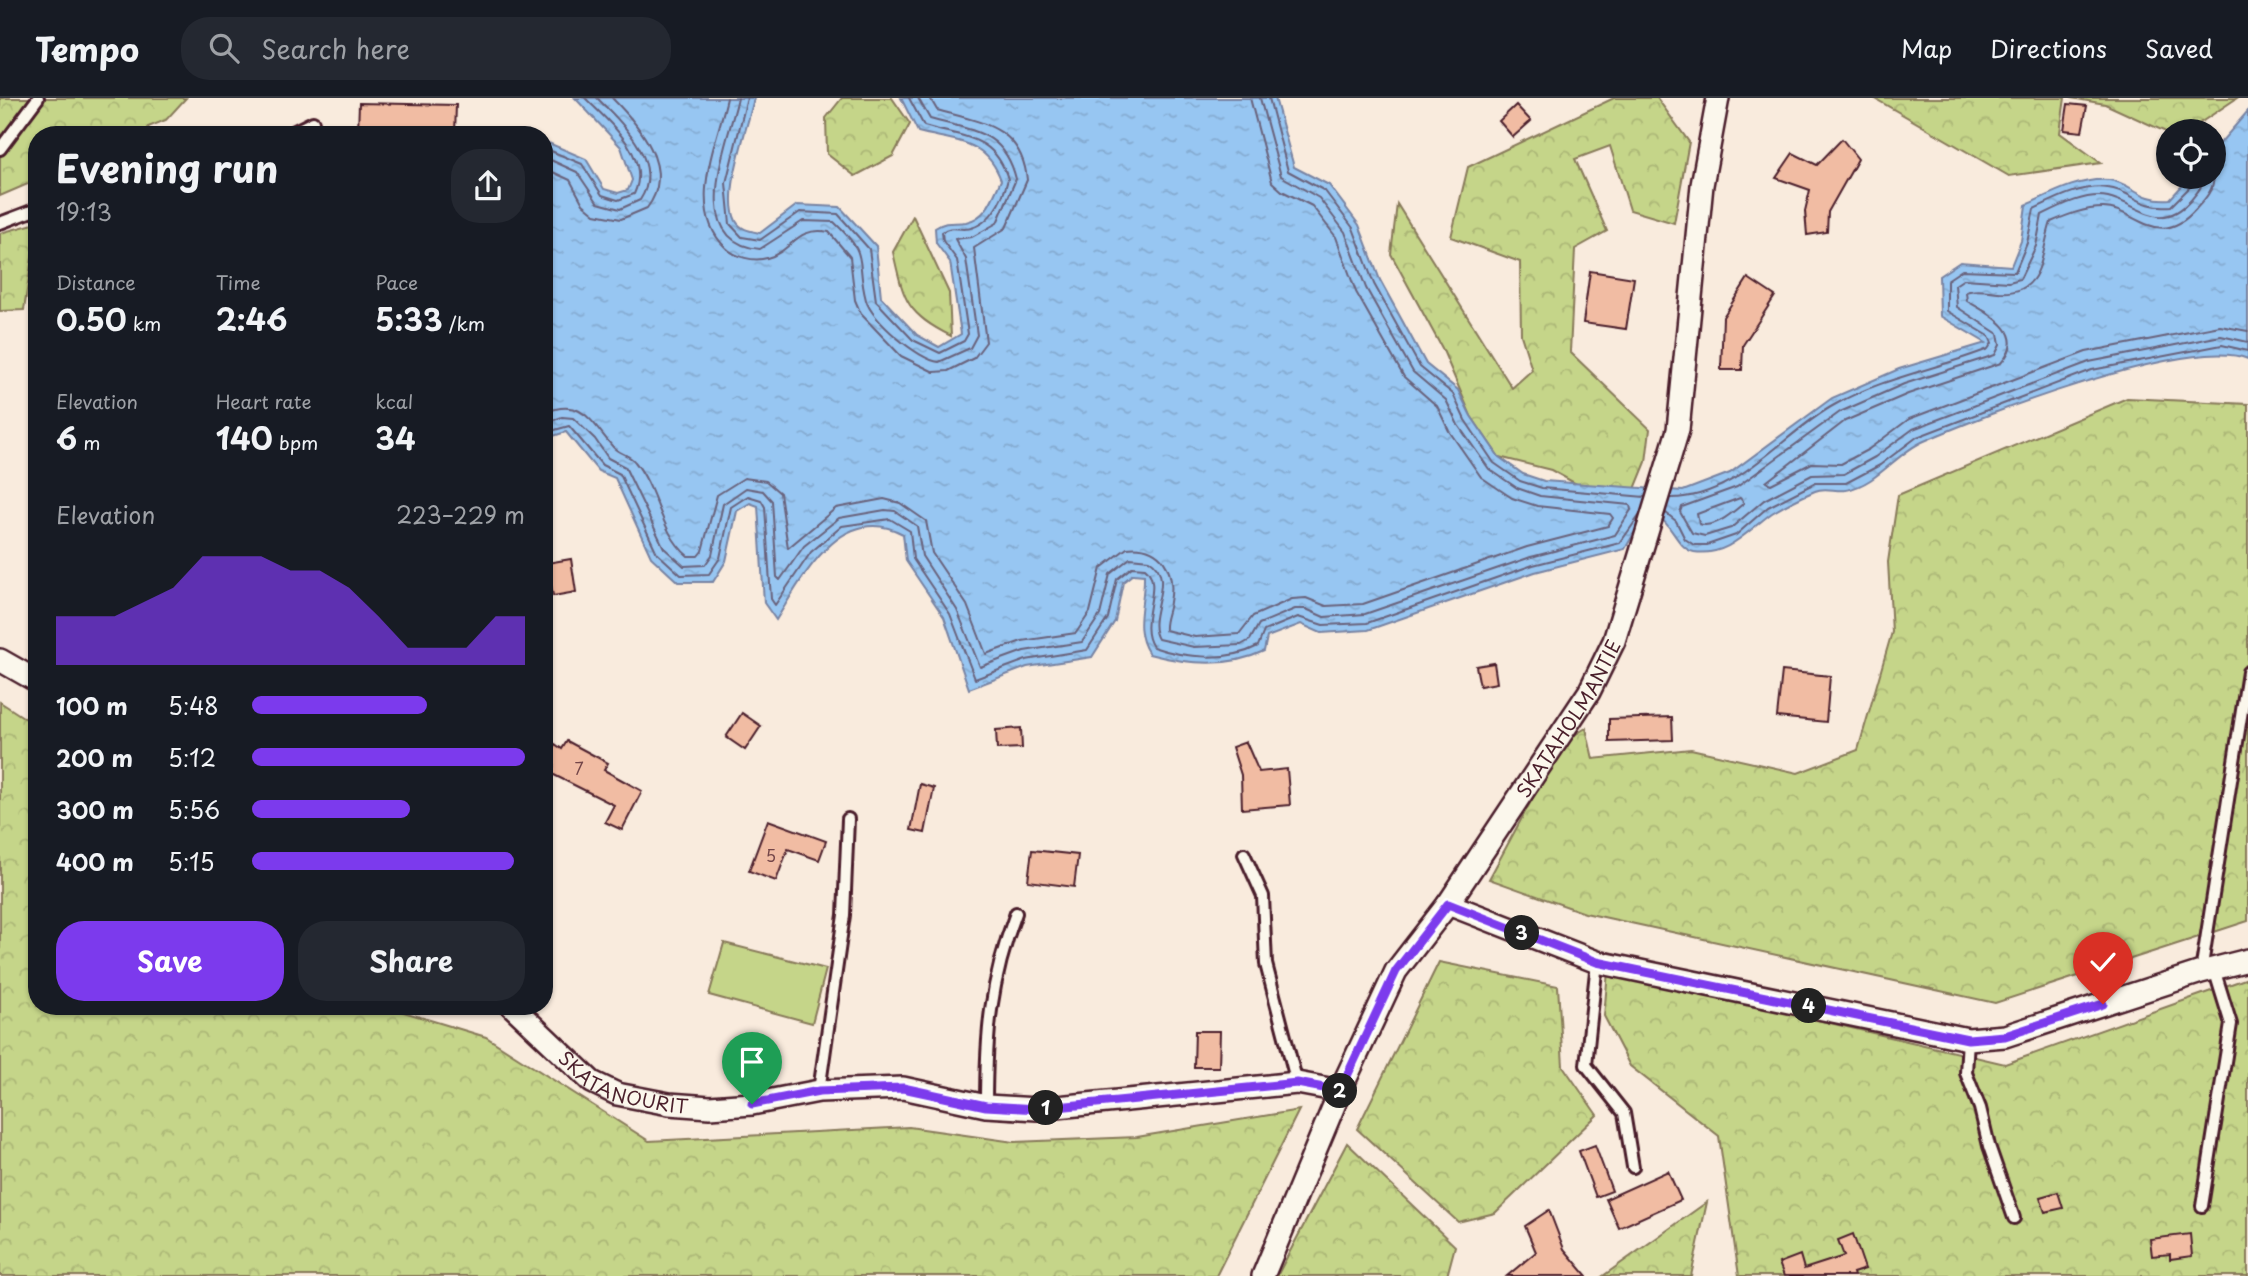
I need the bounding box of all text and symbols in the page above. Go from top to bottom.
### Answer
search box [181,17,671,80]
text: Tempo [35,23,139,73]
icon: search [205,29,243,67]
text: Search here [261,29,410,68]
text: Map [1901,30,1952,66]
text: Directions [1990,30,2107,66]
text: Saved [2145,30,2213,66]
map controls [2156,119,2226,189]
button: locate [2156,119,2226,189]
text: Evening run [56,139,278,196]
button: share [451,149,525,223]
text: 19:13 [56,194,112,229]
text: Distance [56,268,136,296]
text: Time [216,268,261,296]
text: Pace [375,268,418,296]
text: 0.50 [56,296,127,341]
text: 2:46 [216,296,287,341]
text: 5:33 [375,296,443,341]
text: km [127,309,161,337]
text: /km [443,309,485,337]
text: Elevation [56,387,138,415]
text: Heart rate [216,387,312,415]
text: kcal [375,387,413,415]
text: 6 [56,415,77,460]
text: 140 [216,415,273,460]
text: 34 [375,415,416,460]
text: m [77,428,101,456]
text: bpm [273,428,318,456]
text: Elevation [56,497,155,532]
text: 223–229 m [396,497,525,532]
street label: SKATAHOLMANTIE [1509,635,1627,803]
text: 100 m [56,688,128,723]
text: 5:48 [168,688,219,723]
text: 200 m [56,740,133,775]
text: 5:12 [168,740,216,775]
house number: 7 [574,756,584,780]
text: 300 m [56,792,134,827]
text: 5:56 [168,792,220,827]
house number: 5 [766,843,776,867]
text: 400 m [56,844,134,879]
text: 5:15 [168,844,214,879]
pin: 3 [1504,916,1540,950]
text: 3 [1515,918,1528,946]
button: Save [56,921,284,1001]
button: Share [298,921,525,1001]
pin [2073,932,2133,1004]
icon: check [2084,943,2122,981]
pin: 4 [1792,988,1826,1024]
text: 4 [1802,991,1815,1019]
pin [722,1032,782,1104]
icon: arrive [733,1043,771,1081]
street label: SKATANOURIT [553,1044,689,1119]
pin: 2 [1322,1074,1358,1108]
text: 2 [1333,1076,1346,1104]
pin: 1 [1028,1090,1064,1126]
text: 1 [1041,1093,1050,1121]

